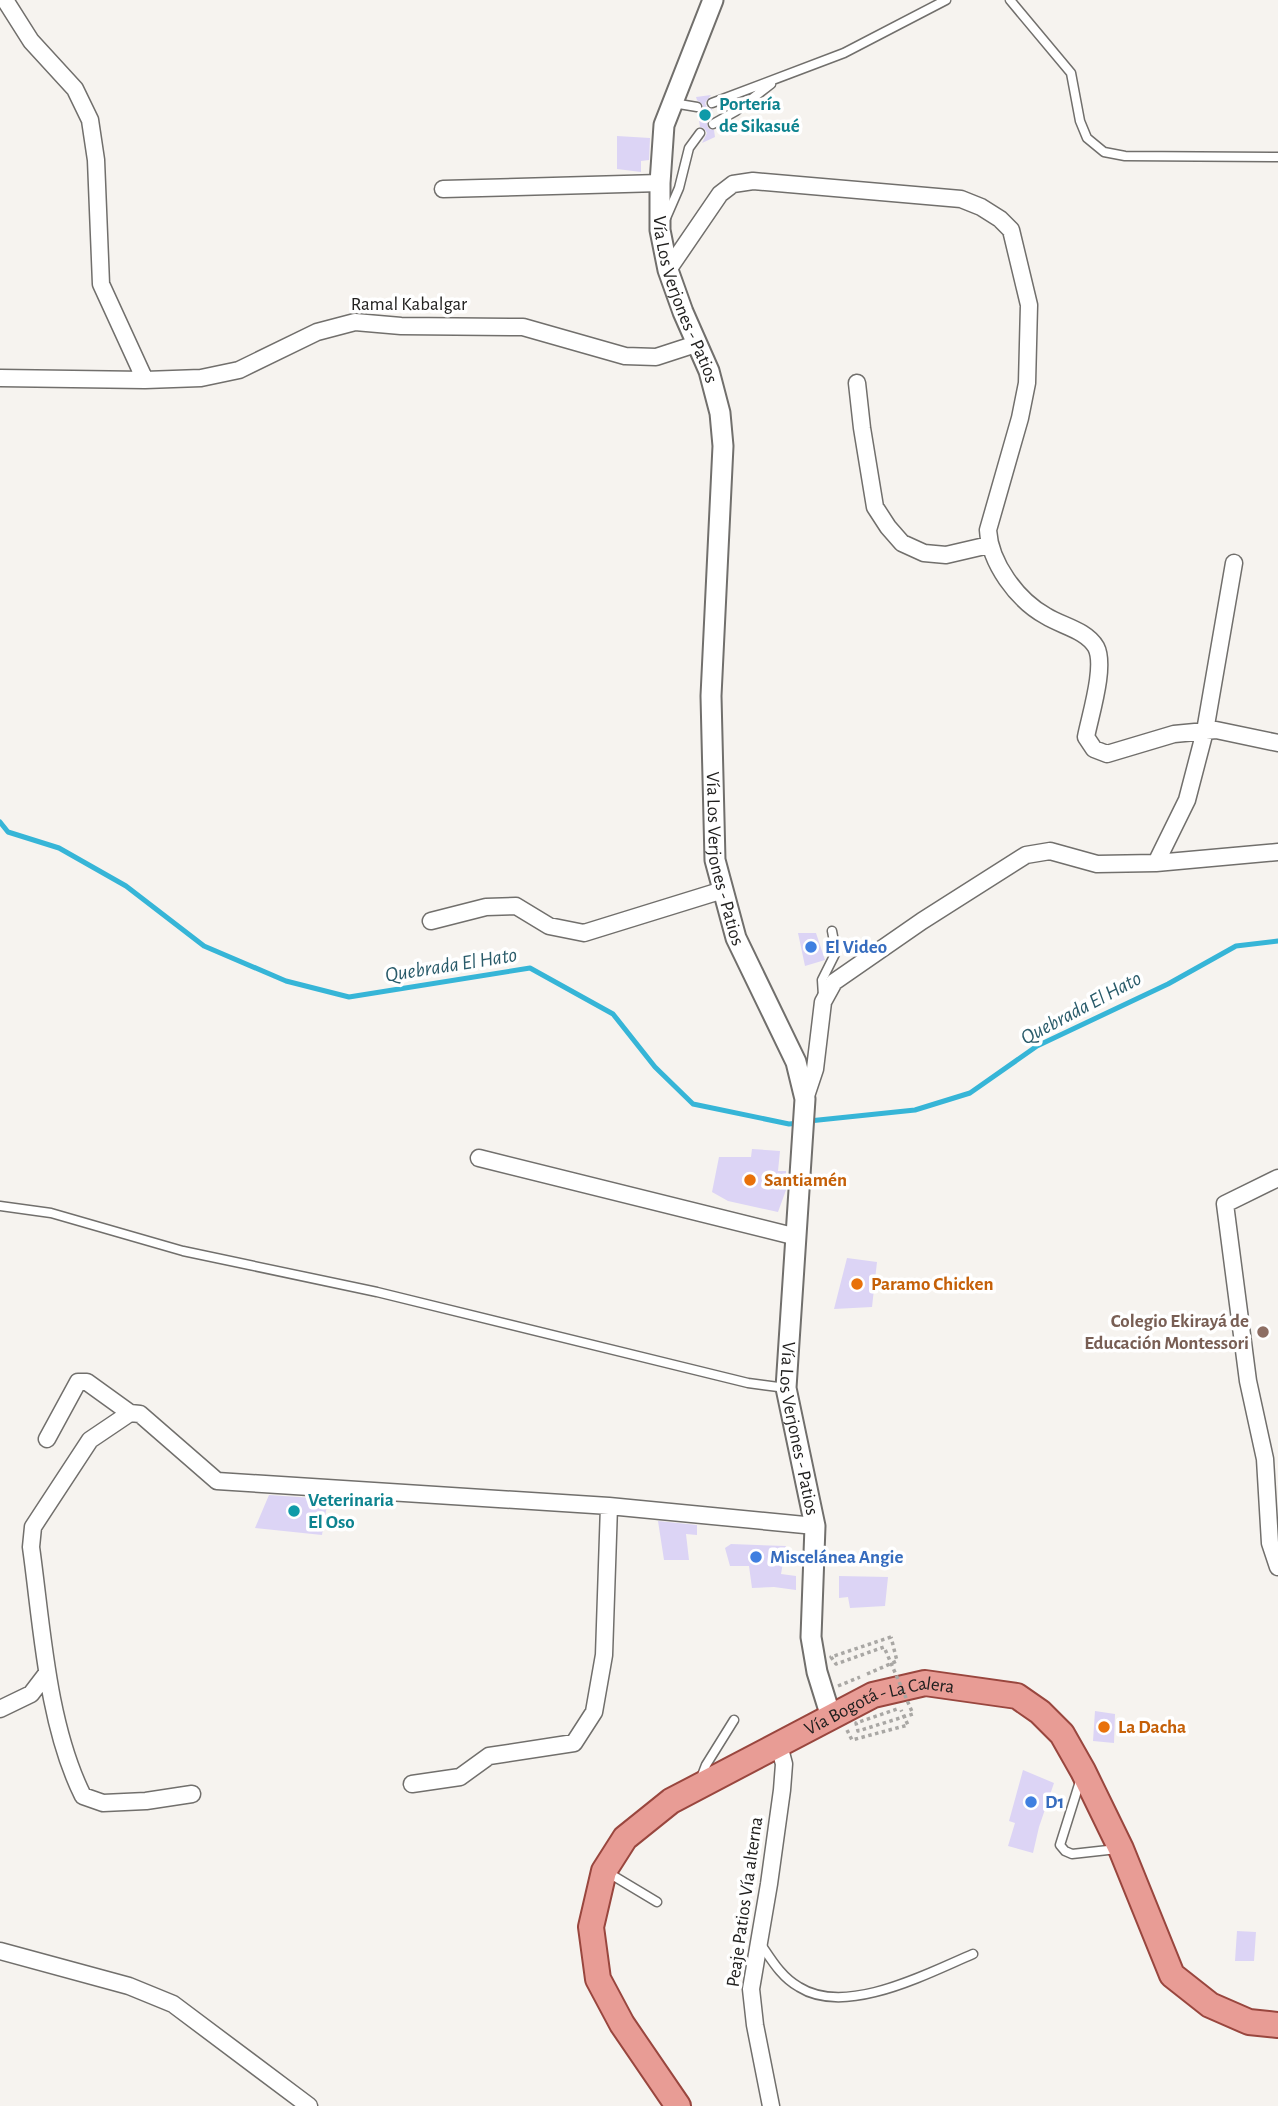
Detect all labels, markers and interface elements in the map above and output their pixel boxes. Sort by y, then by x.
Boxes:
place label: Portería de Sikasué [719,95,800,136]
marker: Portería de Sikasué [697,107,713,123]
street label: Vía Los Verjones - Patios [651,215,721,385]
street label: Ramal Kabalgar [351,295,467,314]
street label: Vía Los Verjones - Patios [703,771,748,949]
place label: El Video [825,938,887,957]
marker: El Video [803,939,819,955]
water label: Quebrada El Hato [384,944,518,986]
water label: Quebrada El Hato [1017,967,1145,1049]
place label: Santiamén [764,1171,847,1190]
marker: Santiamén [742,1172,758,1188]
place label: Paramo Chicken [871,1275,993,1294]
marker: Paramo Chicken [849,1276,865,1292]
place label: Colegio Ekirayá de Educación Montessori [1084,1312,1249,1353]
marker: Colegio Ekirayá de Educación Montessori [1255,1324,1271,1340]
street label: Vía Los Verjones - Patios [776,1341,822,1517]
place label: Veterinaria El Oso [308,1491,394,1532]
marker: Veterinaria El Oso [286,1503,302,1519]
place label: Miscelánea Angie [770,1548,903,1567]
marker: Miscelánea Angie [748,1549,764,1565]
street label: Vía Bogotá - La Calera [801,1673,956,1739]
place label: La Dacha [1118,1718,1186,1737]
marker: La Dacha [1096,1719,1112,1735]
place label: D1 [1045,1793,1064,1812]
marker: D1 [1023,1794,1039,1810]
street label: Peaje Patios Vía alterna [724,1815,766,1988]

